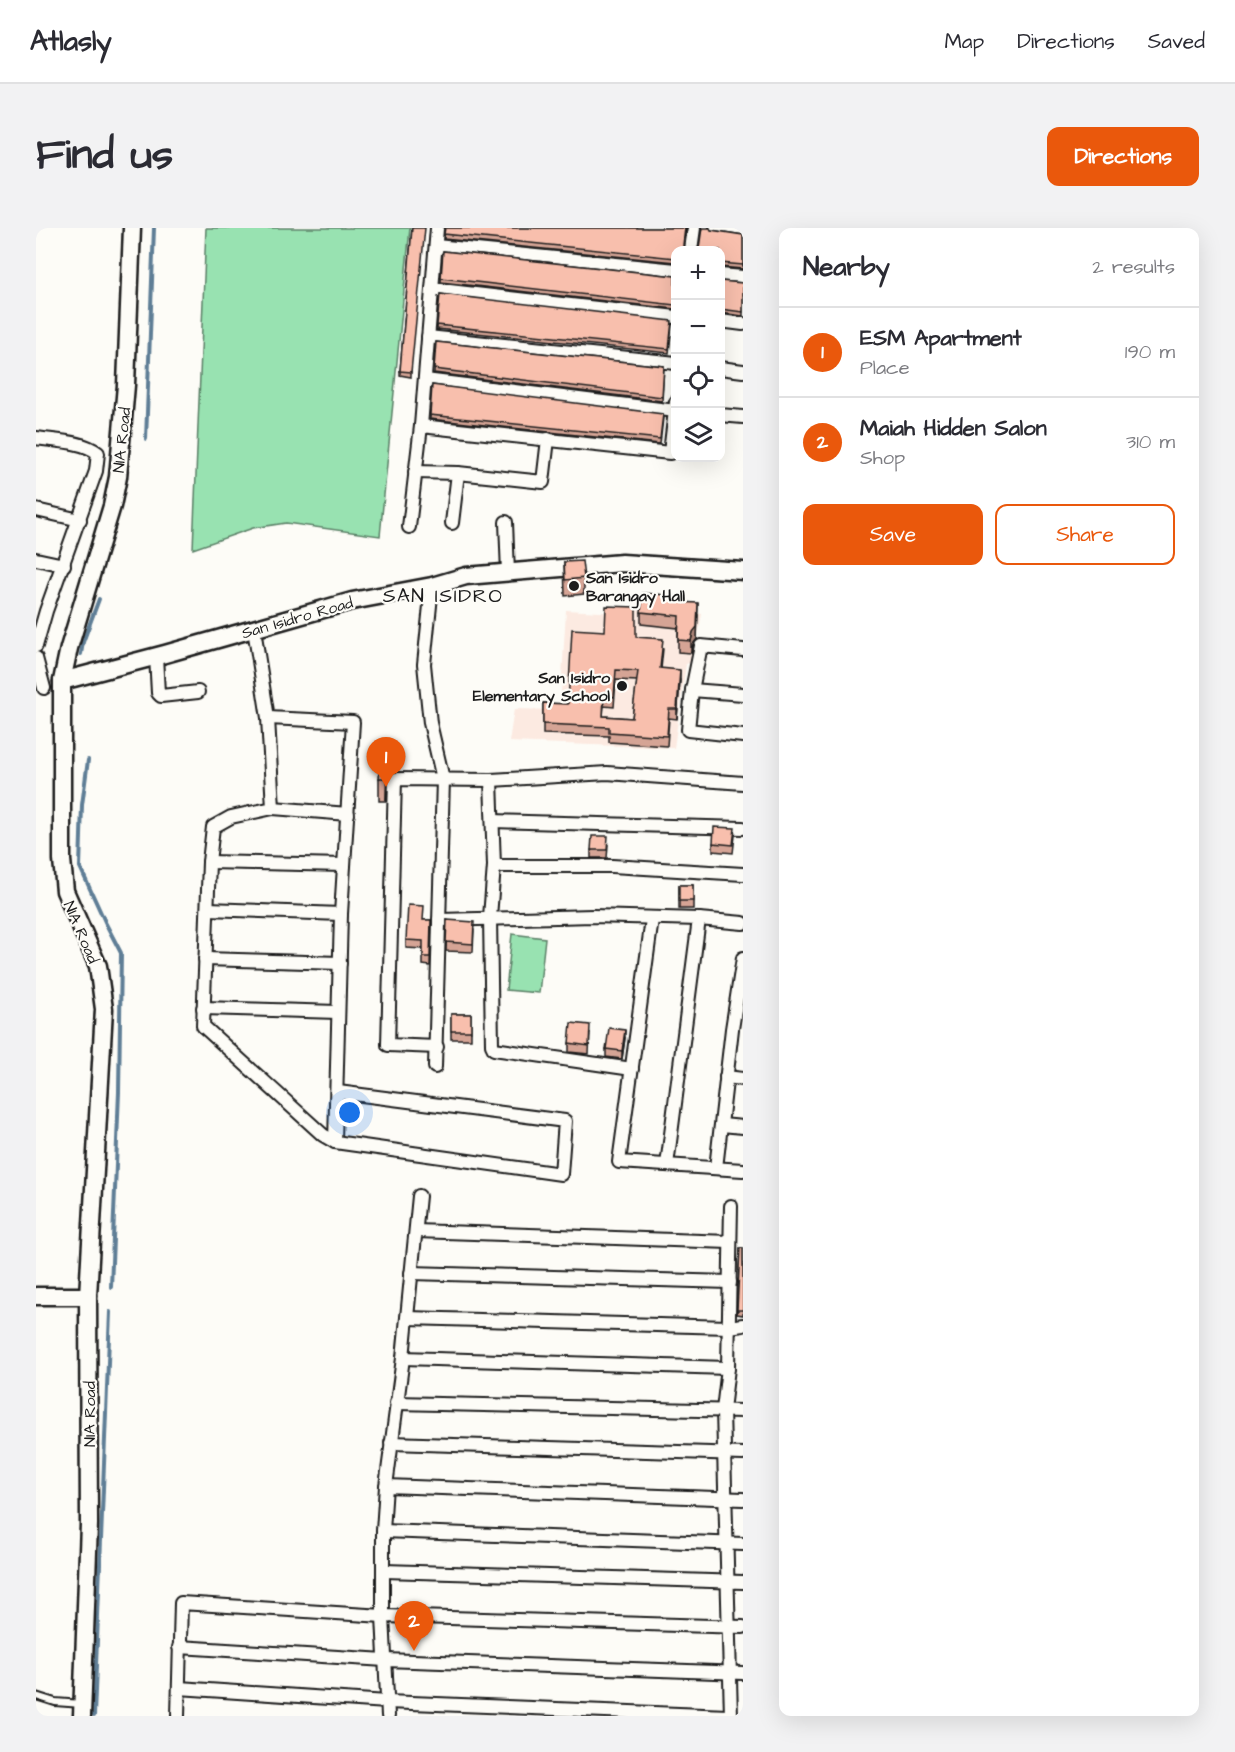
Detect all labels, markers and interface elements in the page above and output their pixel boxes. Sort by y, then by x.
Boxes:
text: Atlasly [30,22,112,61]
text: Map [944,27,984,56]
text: Directions [1017,27,1115,56]
text: Saved [1148,27,1205,56]
text: Find us [36,127,173,185]
button: Directions [1047,127,1199,186]
map controls [671,246,725,462]
button: + [671,246,725,300]
text: Nearby [803,249,890,285]
text: 2 results [1092,253,1175,281]
button: − [671,300,725,354]
text: ESM Apartment [860,323,1022,354]
text: 1 [821,338,824,366]
text: 190 m [1125,338,1175,366]
button: locate [671,354,725,408]
text: Place [860,354,910,382]
street label: NIA Road [108,406,136,474]
button: layers [671,408,725,462]
text: Maiah Hidden Salon [860,413,1047,444]
text: 2 [817,428,828,456]
text: 310 m [1126,428,1175,456]
text: Shop [860,444,905,472]
button: Save [803,504,983,565]
button: Share [995,504,1175,565]
place label: San Isidro Barangay Hall [585,567,685,609]
marker: San Isidro Barangay Hall [567,579,581,593]
district label: SAN ISIDRO [383,582,503,610]
street label: San Isidro Road [239,592,356,644]
place label: San Isidro Elementary School [473,667,611,708]
marker: San Isidro Elementary School [615,679,629,693]
pin: 1 [366,738,406,787]
street label: NIA Road [58,898,104,967]
your location [335,1098,364,1127]
street label: NIA Road [79,1381,101,1447]
pin: 2 [394,1602,434,1651]

